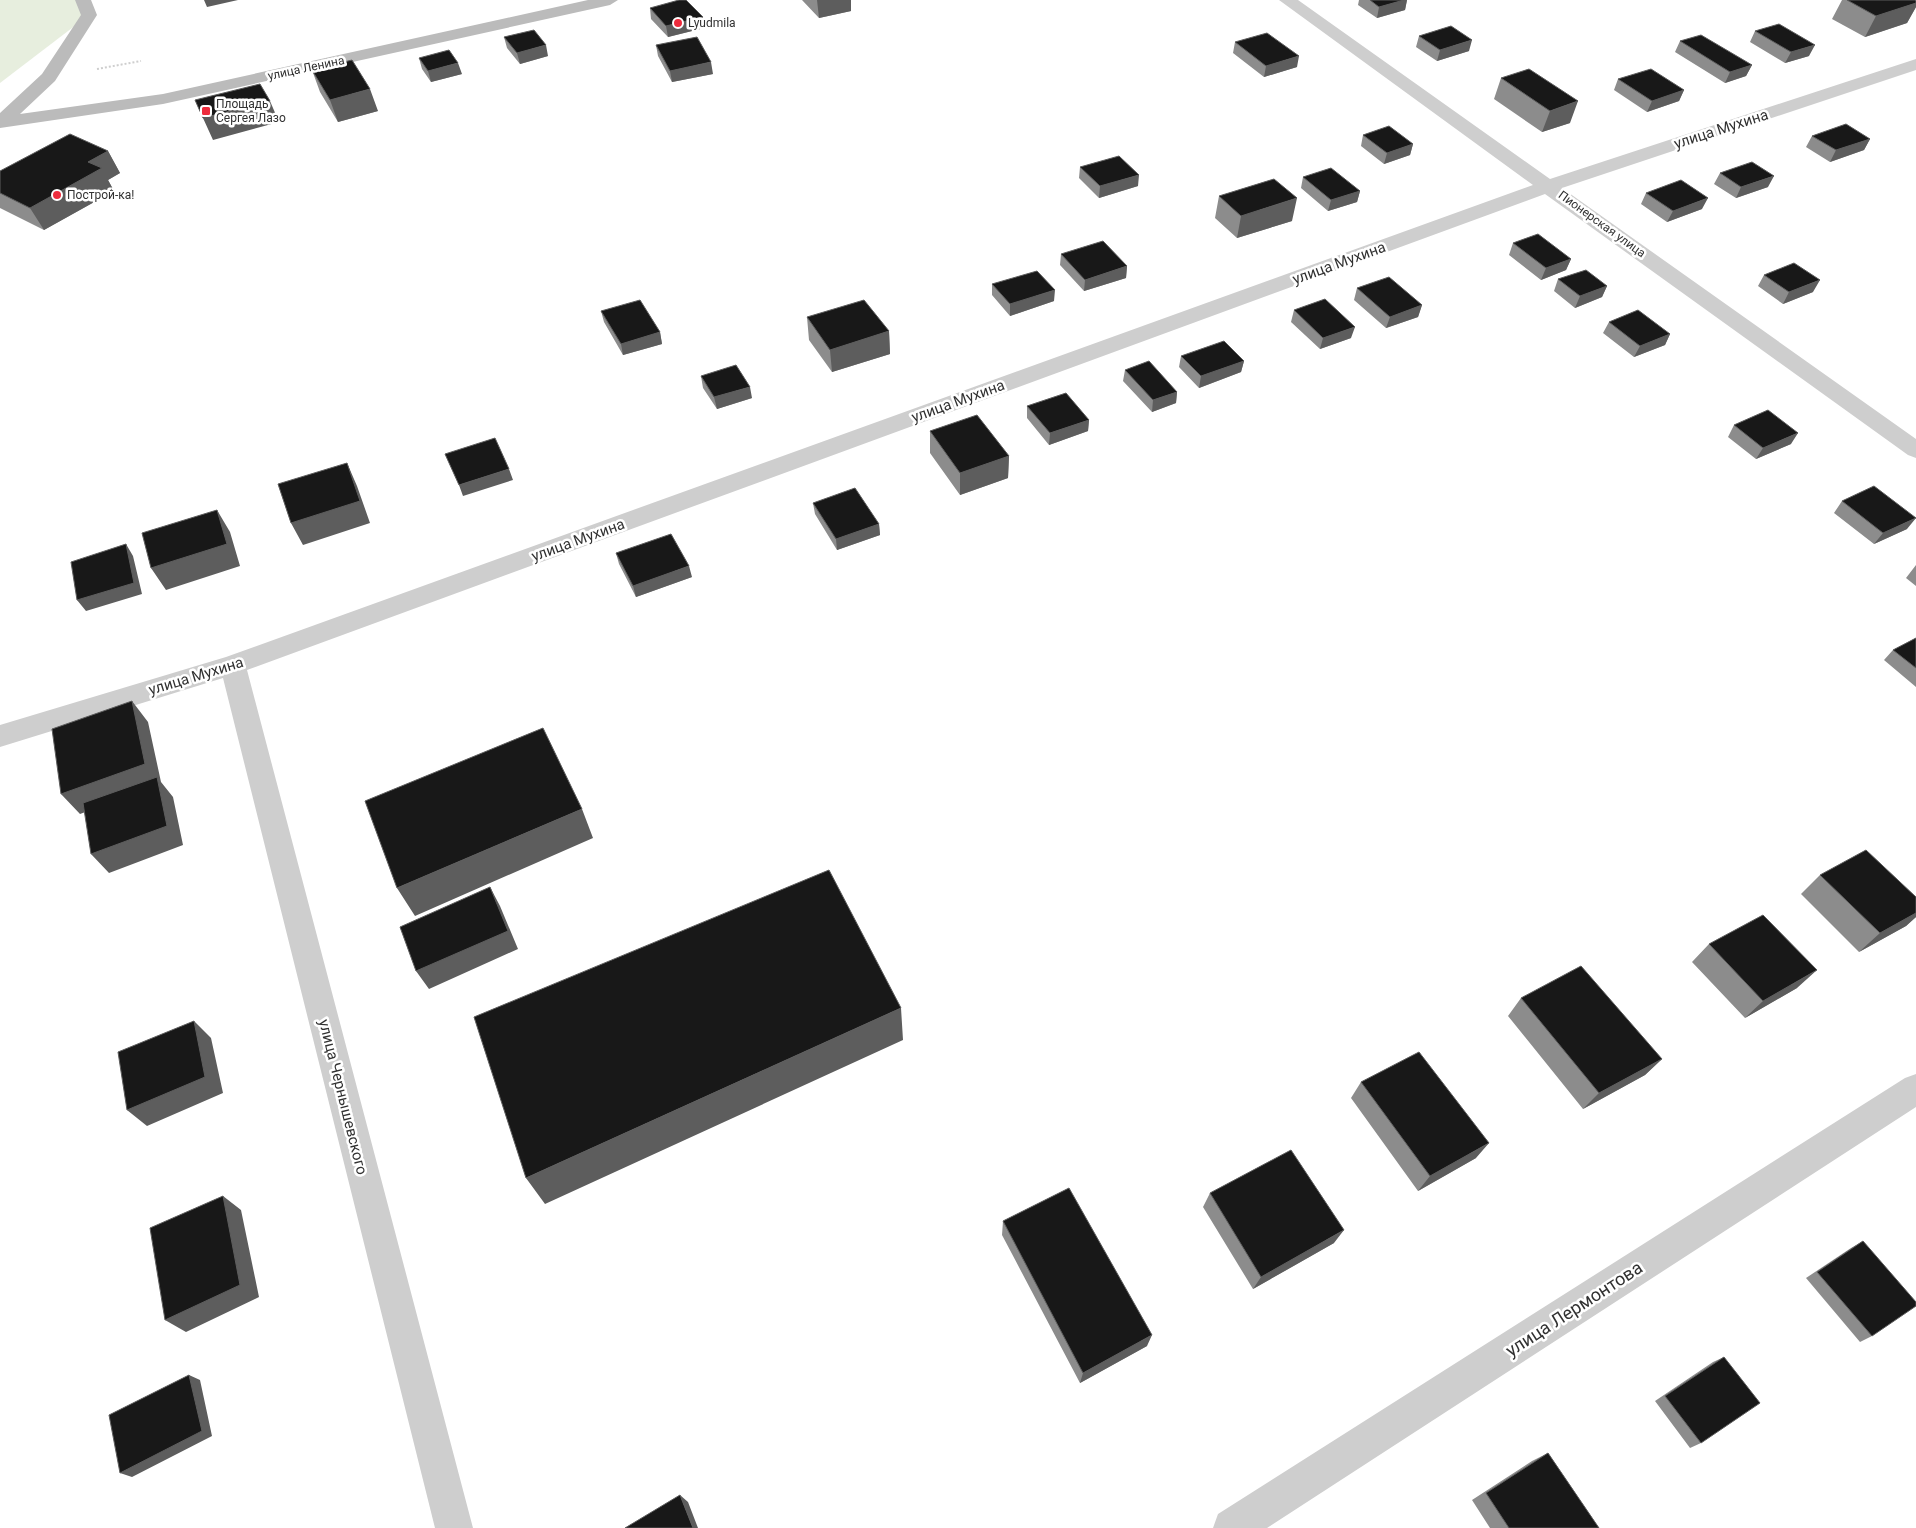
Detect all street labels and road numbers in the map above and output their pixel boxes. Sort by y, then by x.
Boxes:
street label: улица Ленина [266,53,346,83]
street label: улица Мухина [1672,105,1770,153]
street label: Пионерская улица [1556,188,1648,260]
street label: улица Мухина [1290,238,1388,288]
street label: улица Мухина [909,376,1007,426]
street label: улица Мухина [529,515,627,565]
street label: улица Мухина [147,653,245,699]
street label: улица Чернышевского [315,1017,371,1177]
street label: улица Лермонтова [1501,1257,1646,1361]

